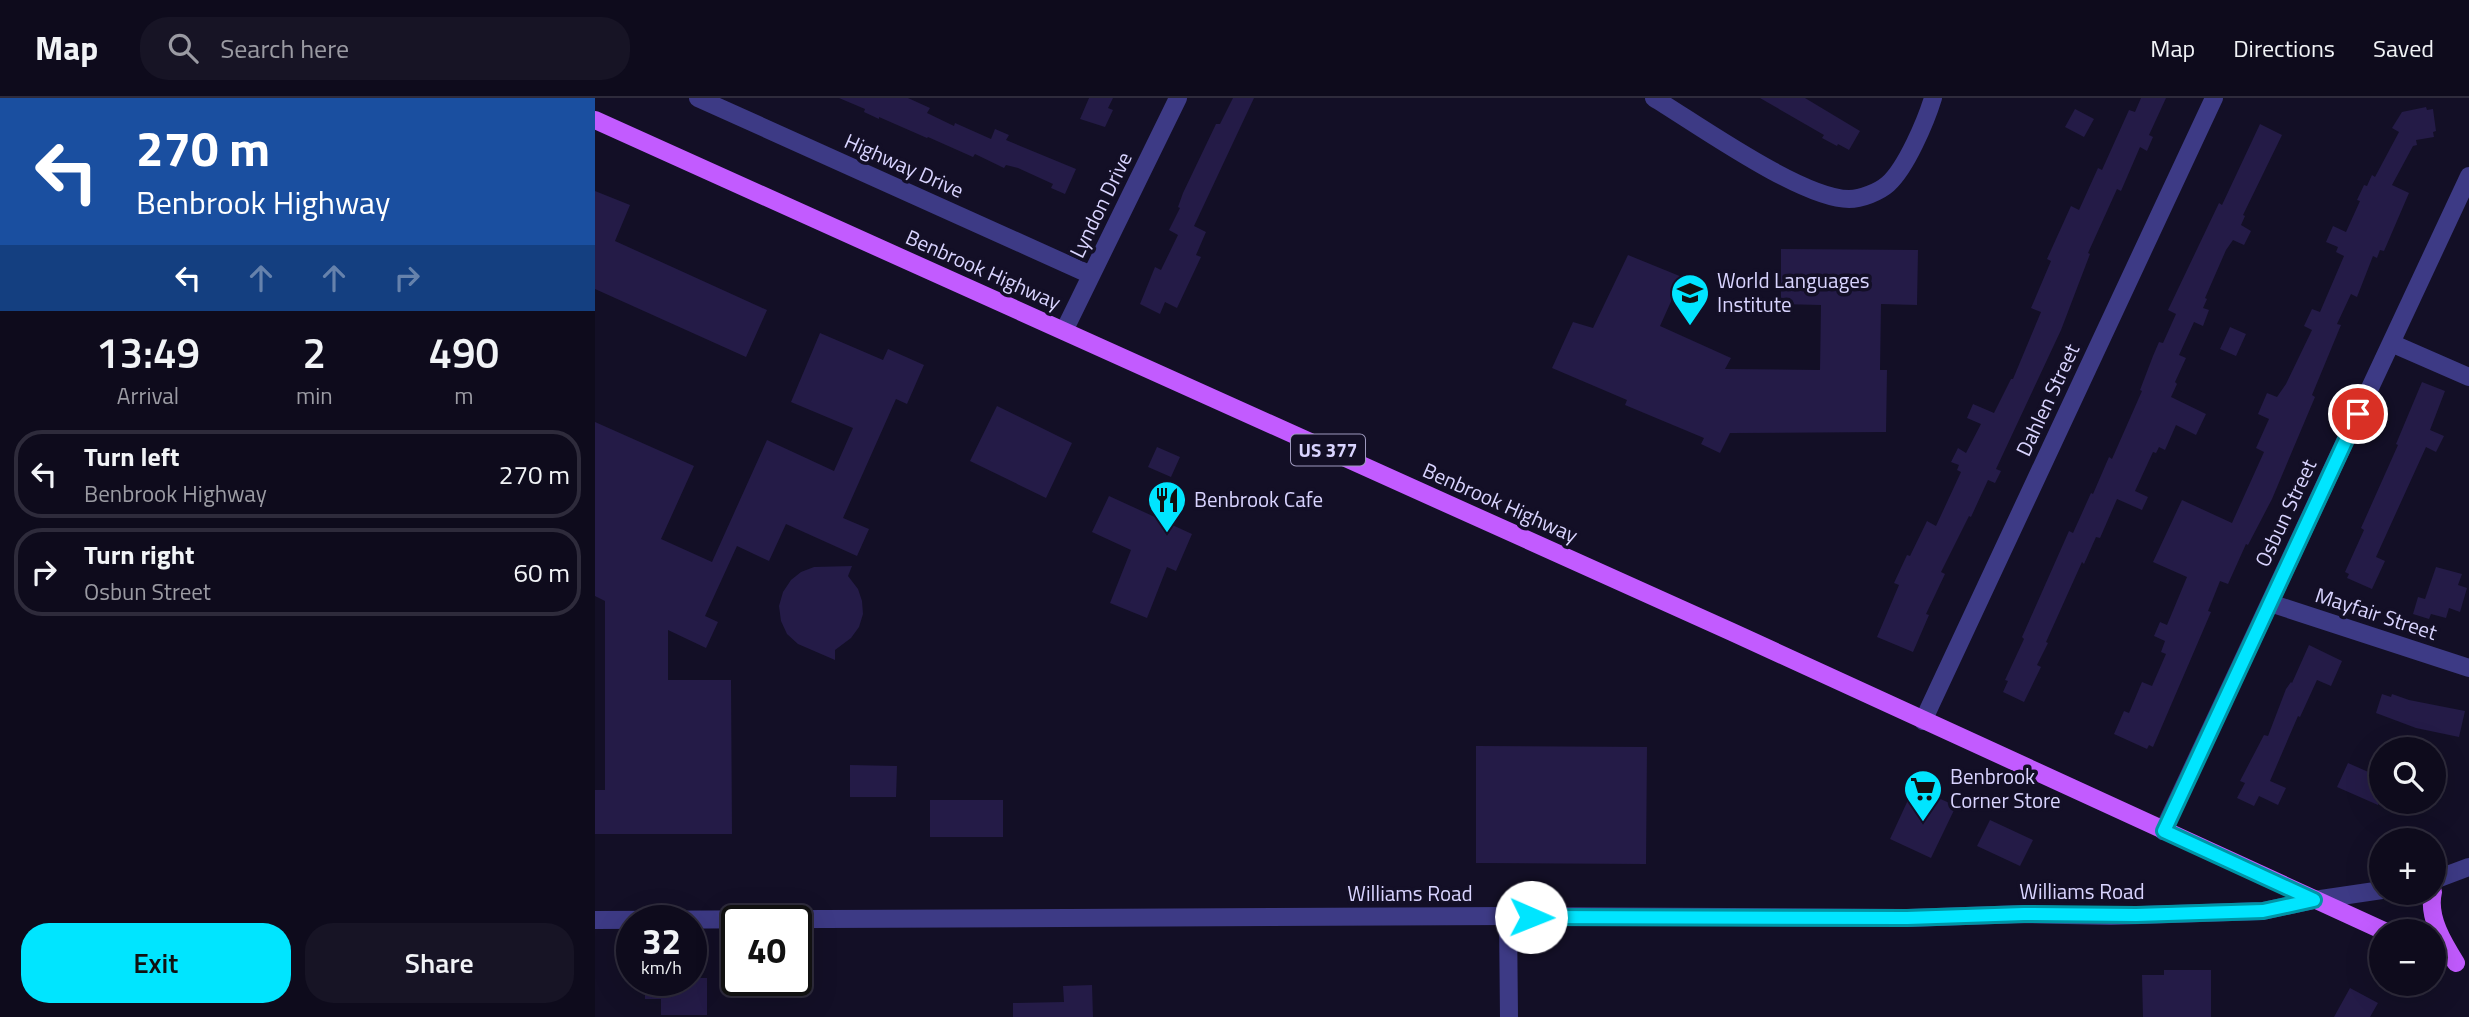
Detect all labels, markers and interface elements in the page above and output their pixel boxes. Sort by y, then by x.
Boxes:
search box [140,17,630,80]
text: Map [35,23,98,73]
icon: search [164,29,202,67]
text: Search here [220,29,349,68]
text: Map [2150,30,2195,66]
text: Directions [2233,30,2335,66]
text: Saved [2373,30,2434,66]
text: 270 m [136,110,270,185]
street label: Highway Drive [840,124,969,206]
icon: left [21,126,112,217]
street label: Lyndon Drive [1061,146,1140,263]
text: Benbrook Highway [136,178,390,226]
street label: Benbrook Highway [901,221,1066,318]
icon: left [169,259,207,297]
icon: ahead [242,259,280,297]
icon: ahead [315,259,353,297]
icon: right [388,259,426,297]
place label: World Languages Institute [1717,264,1870,320]
school or university icon: World Languages Institute [1669,272,1711,327]
text: 13:49 [96,320,200,384]
text: 2 [303,320,326,384]
text: 490 [429,320,499,384]
street label: Dahlen Street [2007,337,2087,461]
text: Arrival [117,378,179,413]
text: min [296,378,333,413]
text: m [454,378,473,413]
pin [2328,384,2388,444]
icon: arrive [2339,395,2377,433]
road number: US 377 [1291,434,1365,466]
text: Turn left [84,437,179,476]
street label: Osbun Street [2246,453,2324,572]
street label: Benbrook Highway [1418,454,1583,551]
icon: left [25,455,63,493]
text: 270 m [499,455,570,494]
text: Benbrook Highway [84,476,267,511]
restaurant icon: Benbrook Cafe [1146,479,1188,534]
place label: Benbrook Cafe [1194,483,1323,515]
text: Turn right [84,535,195,574]
icon: right [25,553,63,591]
text: 60 m [513,553,570,592]
text: Osbun Street [84,574,211,609]
street label: Mayfair Street [2311,578,2442,648]
map controls [2369,737,2446,996]
button: search [2369,737,2446,814]
place label: Benbrook Corner Store [1950,760,2061,816]
supermarket icon: Benbrook Corner Store [1902,768,1944,823]
button: + [2369,828,2446,905]
street label: Williams Road [2019,875,2145,907]
street label: Williams Road [1347,877,1473,909]
position arrow [1494,880,1568,954]
speed limit sign: 40 [721,905,812,996]
text: 32 [642,914,681,968]
button: − [2369,919,2446,996]
button: Exit [21,923,291,1003]
button: Share [305,923,574,1003]
text: km/h [641,954,682,981]

